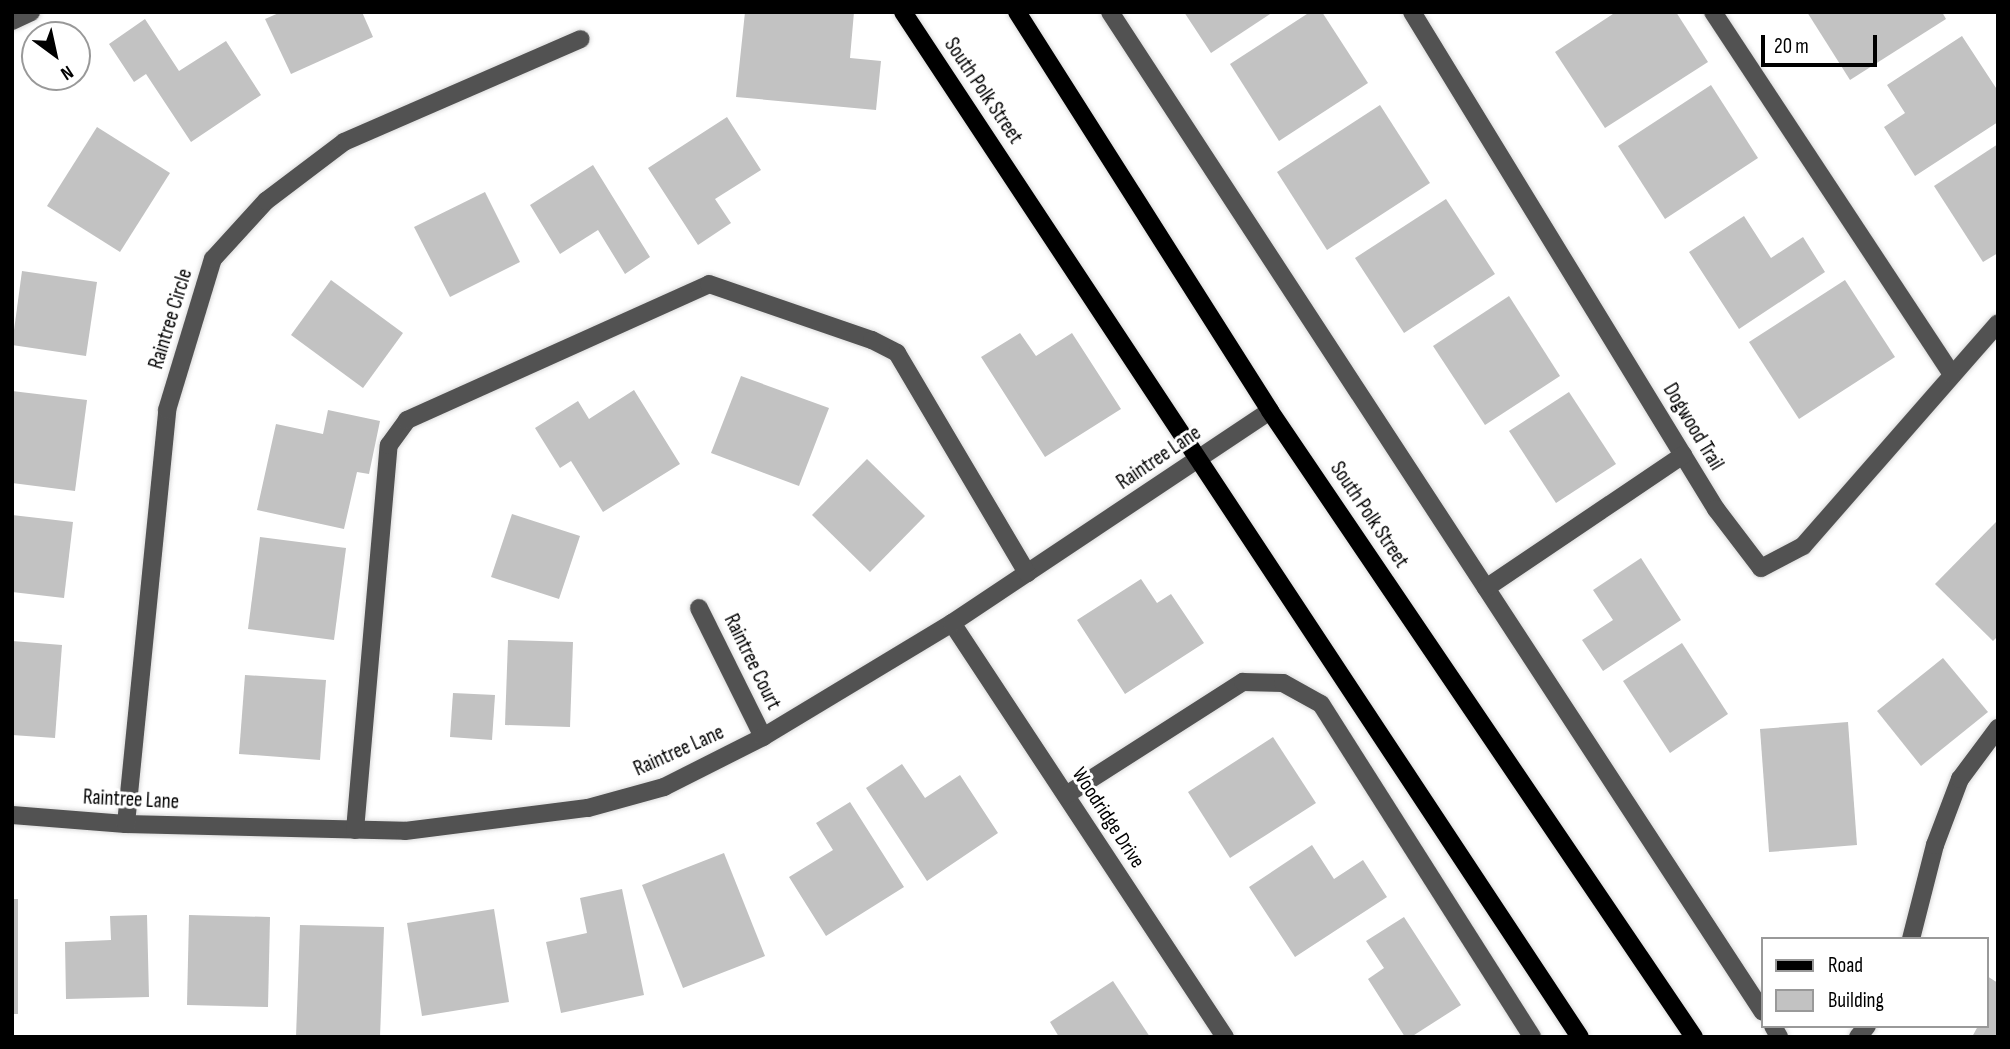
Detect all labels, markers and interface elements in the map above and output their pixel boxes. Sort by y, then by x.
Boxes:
north arrow [21,21,91,91]
scale bar [1765,21,1881,65]
street label: South Polk Street [938,33,1028,149]
text: 20 m [1774,34,1809,59]
text: N [56,60,77,85]
street label: Raintree Circle [144,266,198,372]
street label: Dogwood Trail [1657,379,1729,475]
street label: Raintree Lane [1112,421,1206,495]
street label: South Polk Street [1324,457,1414,573]
street label: Raintree Court [718,610,786,714]
street label: Raintree Lane [630,720,728,782]
street label: Woodridge Drive [1066,763,1150,873]
street label: Raintree Lane [82,785,180,815]
legend [1762,937,1989,1028]
text: Road [1828,953,1863,978]
text: Building [1828,988,1884,1013]

